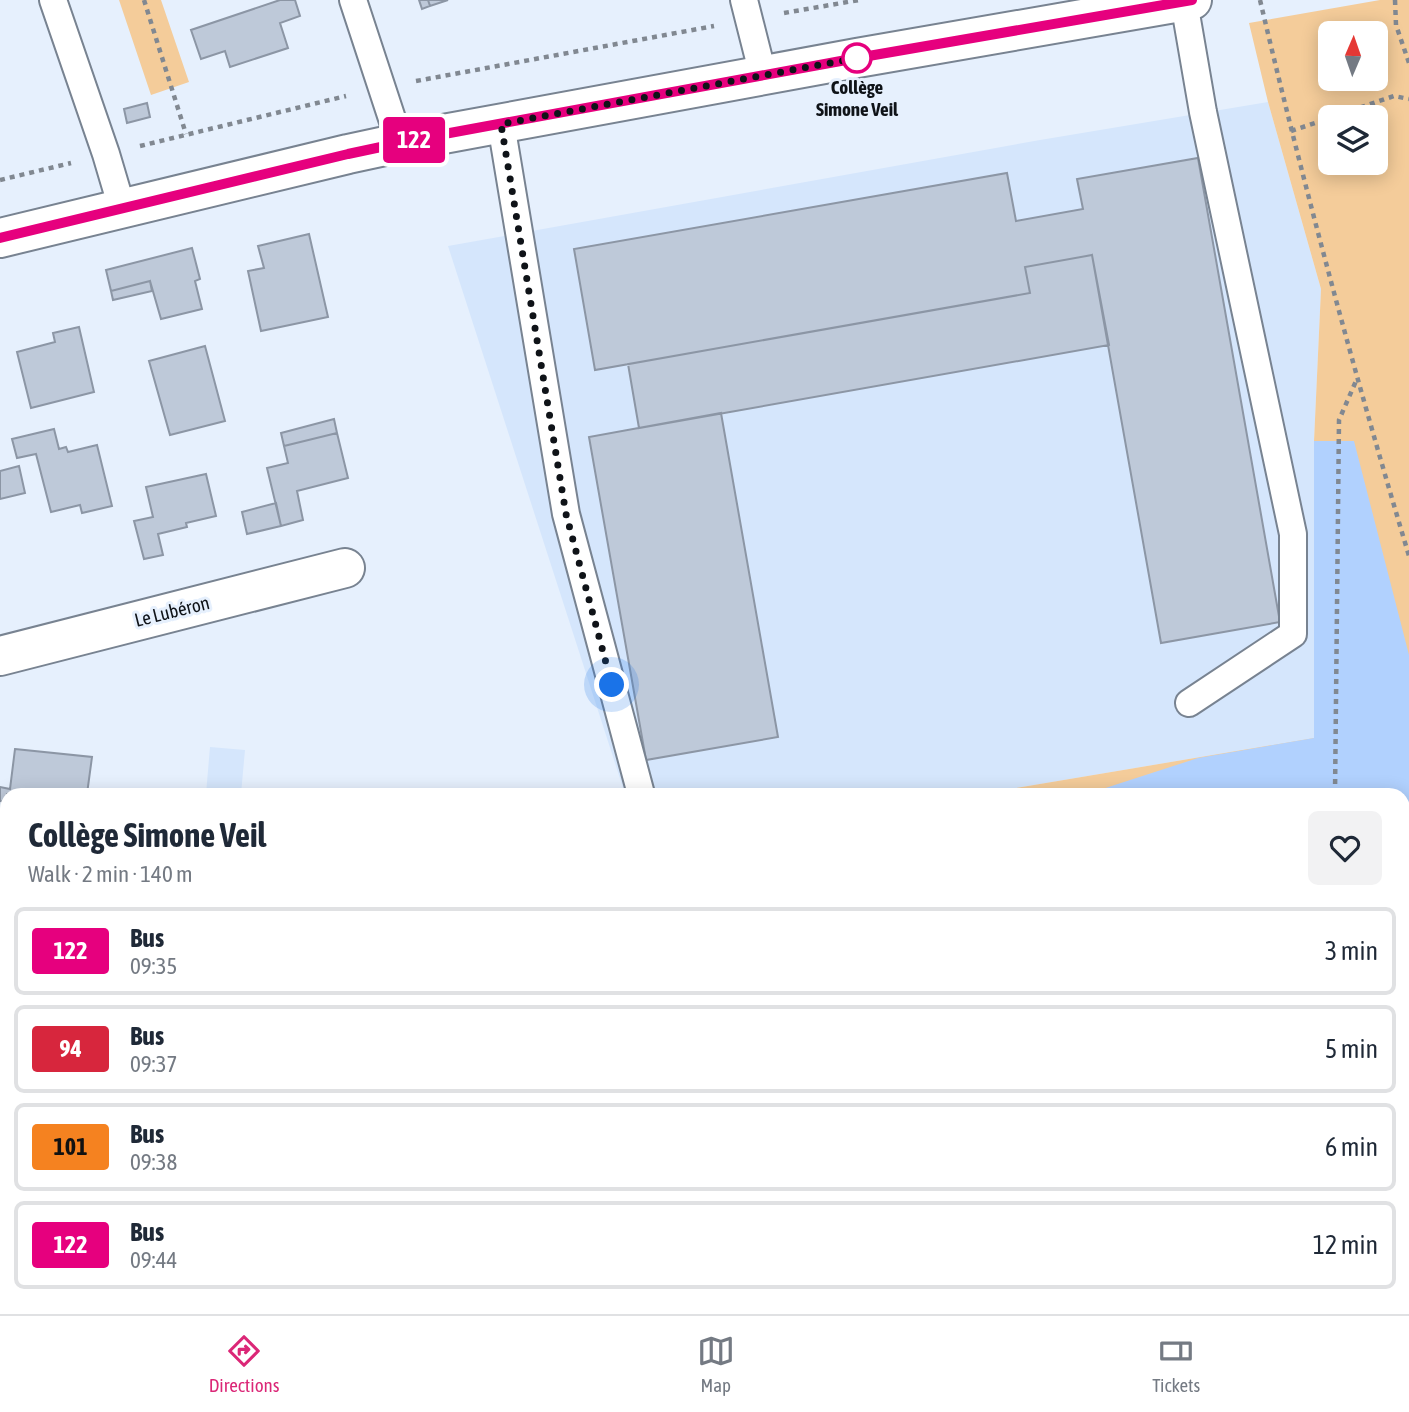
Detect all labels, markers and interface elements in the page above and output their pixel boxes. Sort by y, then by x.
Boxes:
north arrow [1318,21,1388,91]
map controls [1318,21,1388,175]
marker: Collège Simone Veil [842,43,872,73]
place label: Collège Simone Veil [816,76,899,120]
button: layers [1318,105,1388,175]
line badge: 122 [374,117,454,163]
text: 122 [397,126,431,153]
street label: Le Lubéron [132,591,212,631]
your location [594,667,629,702]
button: heart [1308,811,1382,885]
text: Collège Simone Veil [28,816,266,854]
text: Walk · 2 min · 140 m [28,861,192,887]
text: Bus [130,923,164,953]
text: 3 min [1325,936,1378,966]
text: 122 [54,937,87,964]
text: 09:35 [130,953,177,979]
text: Bus [130,1021,164,1051]
text: 5 min [1325,1034,1378,1064]
text: 94 [59,1035,82,1062]
text: 09:37 [130,1051,177,1077]
text: Bus [130,1119,164,1149]
text: 6 min [1325,1132,1378,1162]
text: 101 [54,1133,87,1160]
text: 09:38 [130,1149,177,1175]
text: Bus [130,1217,164,1247]
text: 12 min [1313,1230,1378,1260]
text: 122 [54,1231,87,1258]
text: 09:44 [130,1247,177,1273]
tab: Directions [209,1332,280,1396]
tab: Map [697,1332,735,1396]
tab: Tickets [1152,1332,1200,1396]

